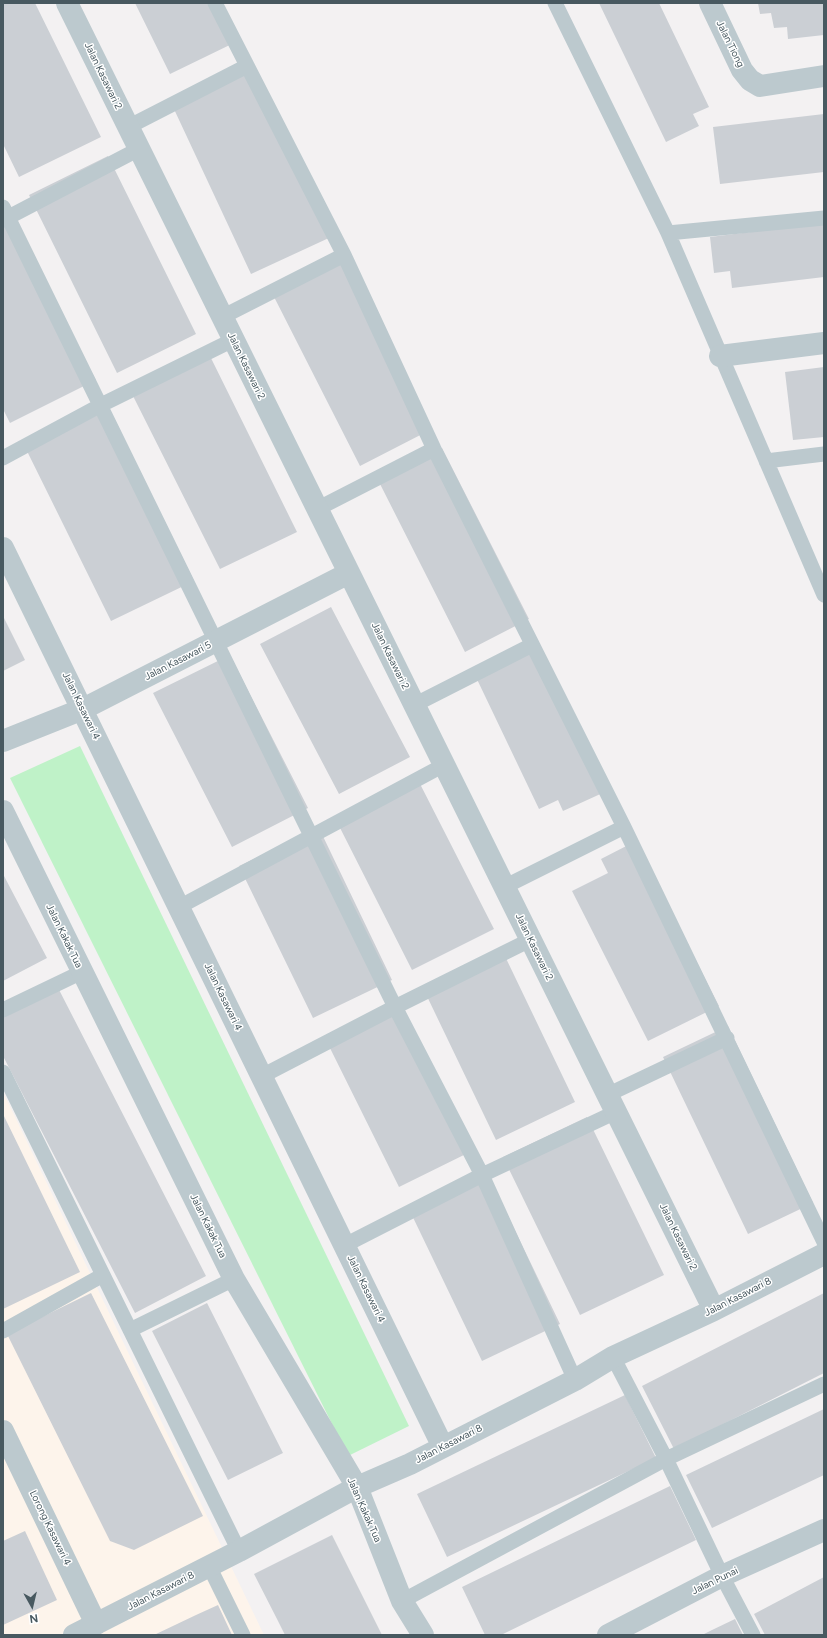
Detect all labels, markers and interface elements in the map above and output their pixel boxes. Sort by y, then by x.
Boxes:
street label: Jalan Tiong [713,19,747,69]
street label: Jalan Kasawari 2 [82,41,124,111]
street label: Jalan Kasawari 2 [225,331,267,401]
street label: Jalan Kasawari 2 [369,621,411,691]
street label: Jalan Kasawari 5 [143,639,213,683]
street label: Jalan Kasawari 4 [59,670,103,742]
street label: Jalan Kakak Tua [43,902,85,970]
street label: Jalan Kasawari 2 [513,912,555,982]
street label: Jalan Kasawari 4 [201,961,245,1033]
street label: Jalan Kakak Tua [187,1192,229,1260]
street label: Jalan Kasawari 2 [657,1202,699,1272]
street label: Jalan Kasawari 4 [344,1253,388,1325]
street label: Jalan Kasawari 8 [703,1275,773,1319]
street label: Jalan Kasawari 8 [414,1422,484,1466]
street label: Jalan Kakak Tua [344,1476,384,1544]
street label: Lorong Kasawari 4 [27,1488,73,1568]
street label: Jalan Punai [690,1565,740,1597]
street label: Jalan Kasawari 8 [126,1569,196,1613]
north arrow [12,1586,52,1626]
text: N [29,1611,39,1625]

